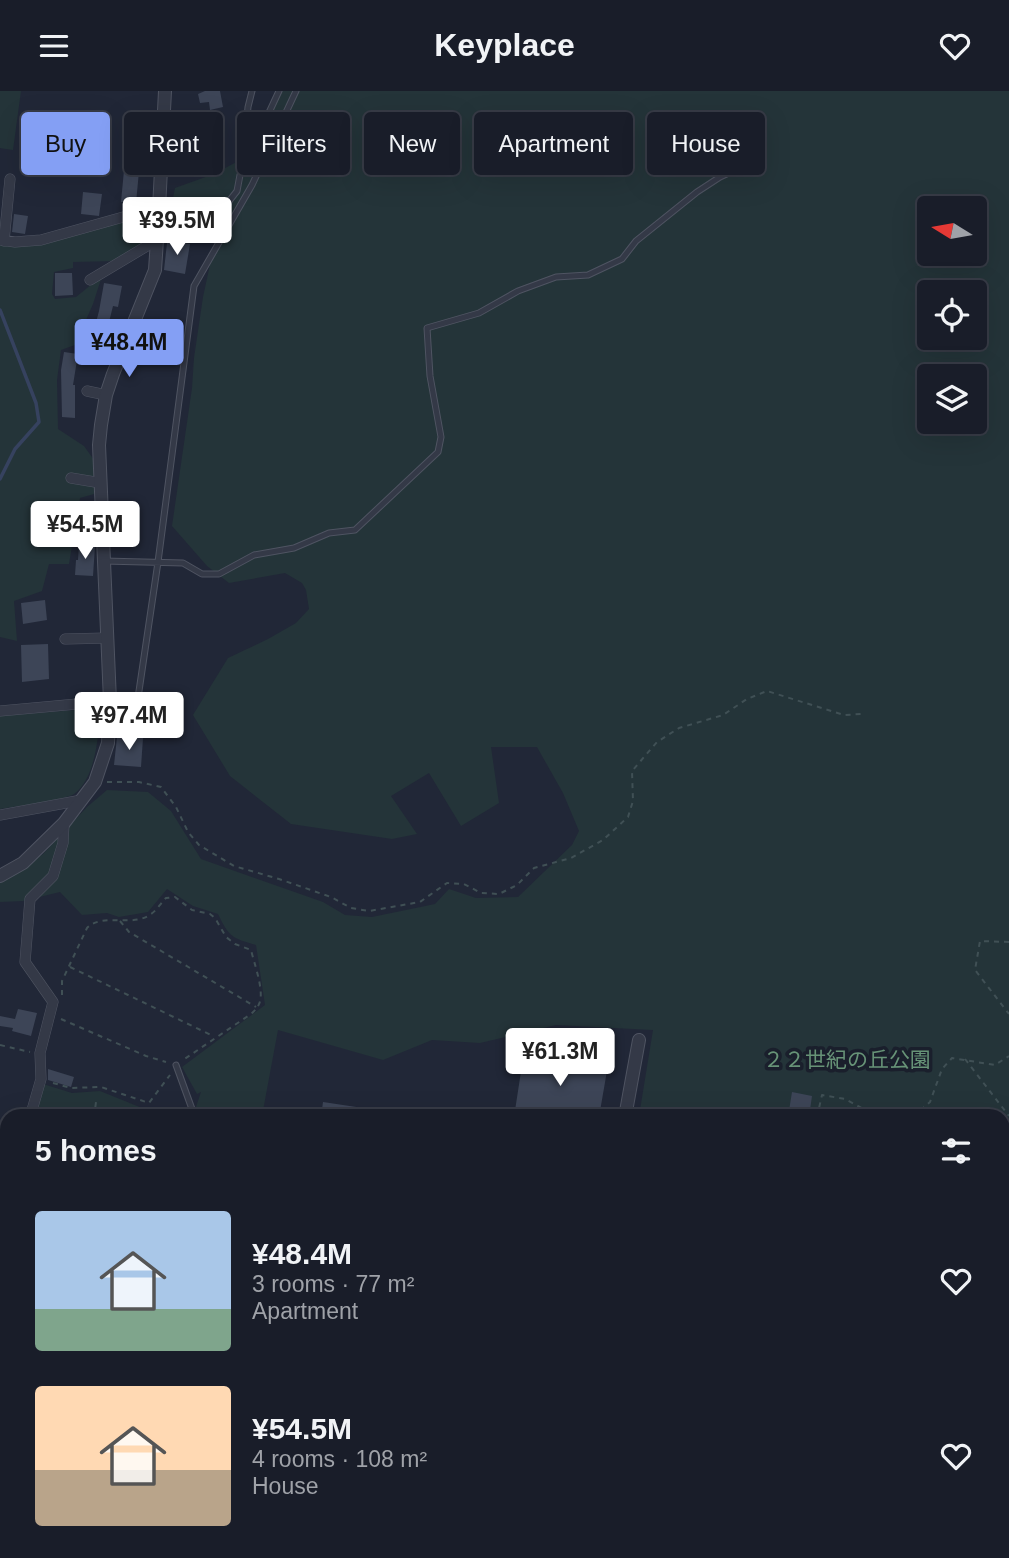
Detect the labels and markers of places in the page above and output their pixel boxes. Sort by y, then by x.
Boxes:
pin: ¥39.5M [120,197,234,257]
pin: ¥48.4M [72,320,186,379]
pin: ¥54.5M [28,501,142,561]
pin: ¥97.4M [72,693,186,752]
pin: ¥61.3M [503,1028,617,1088]

